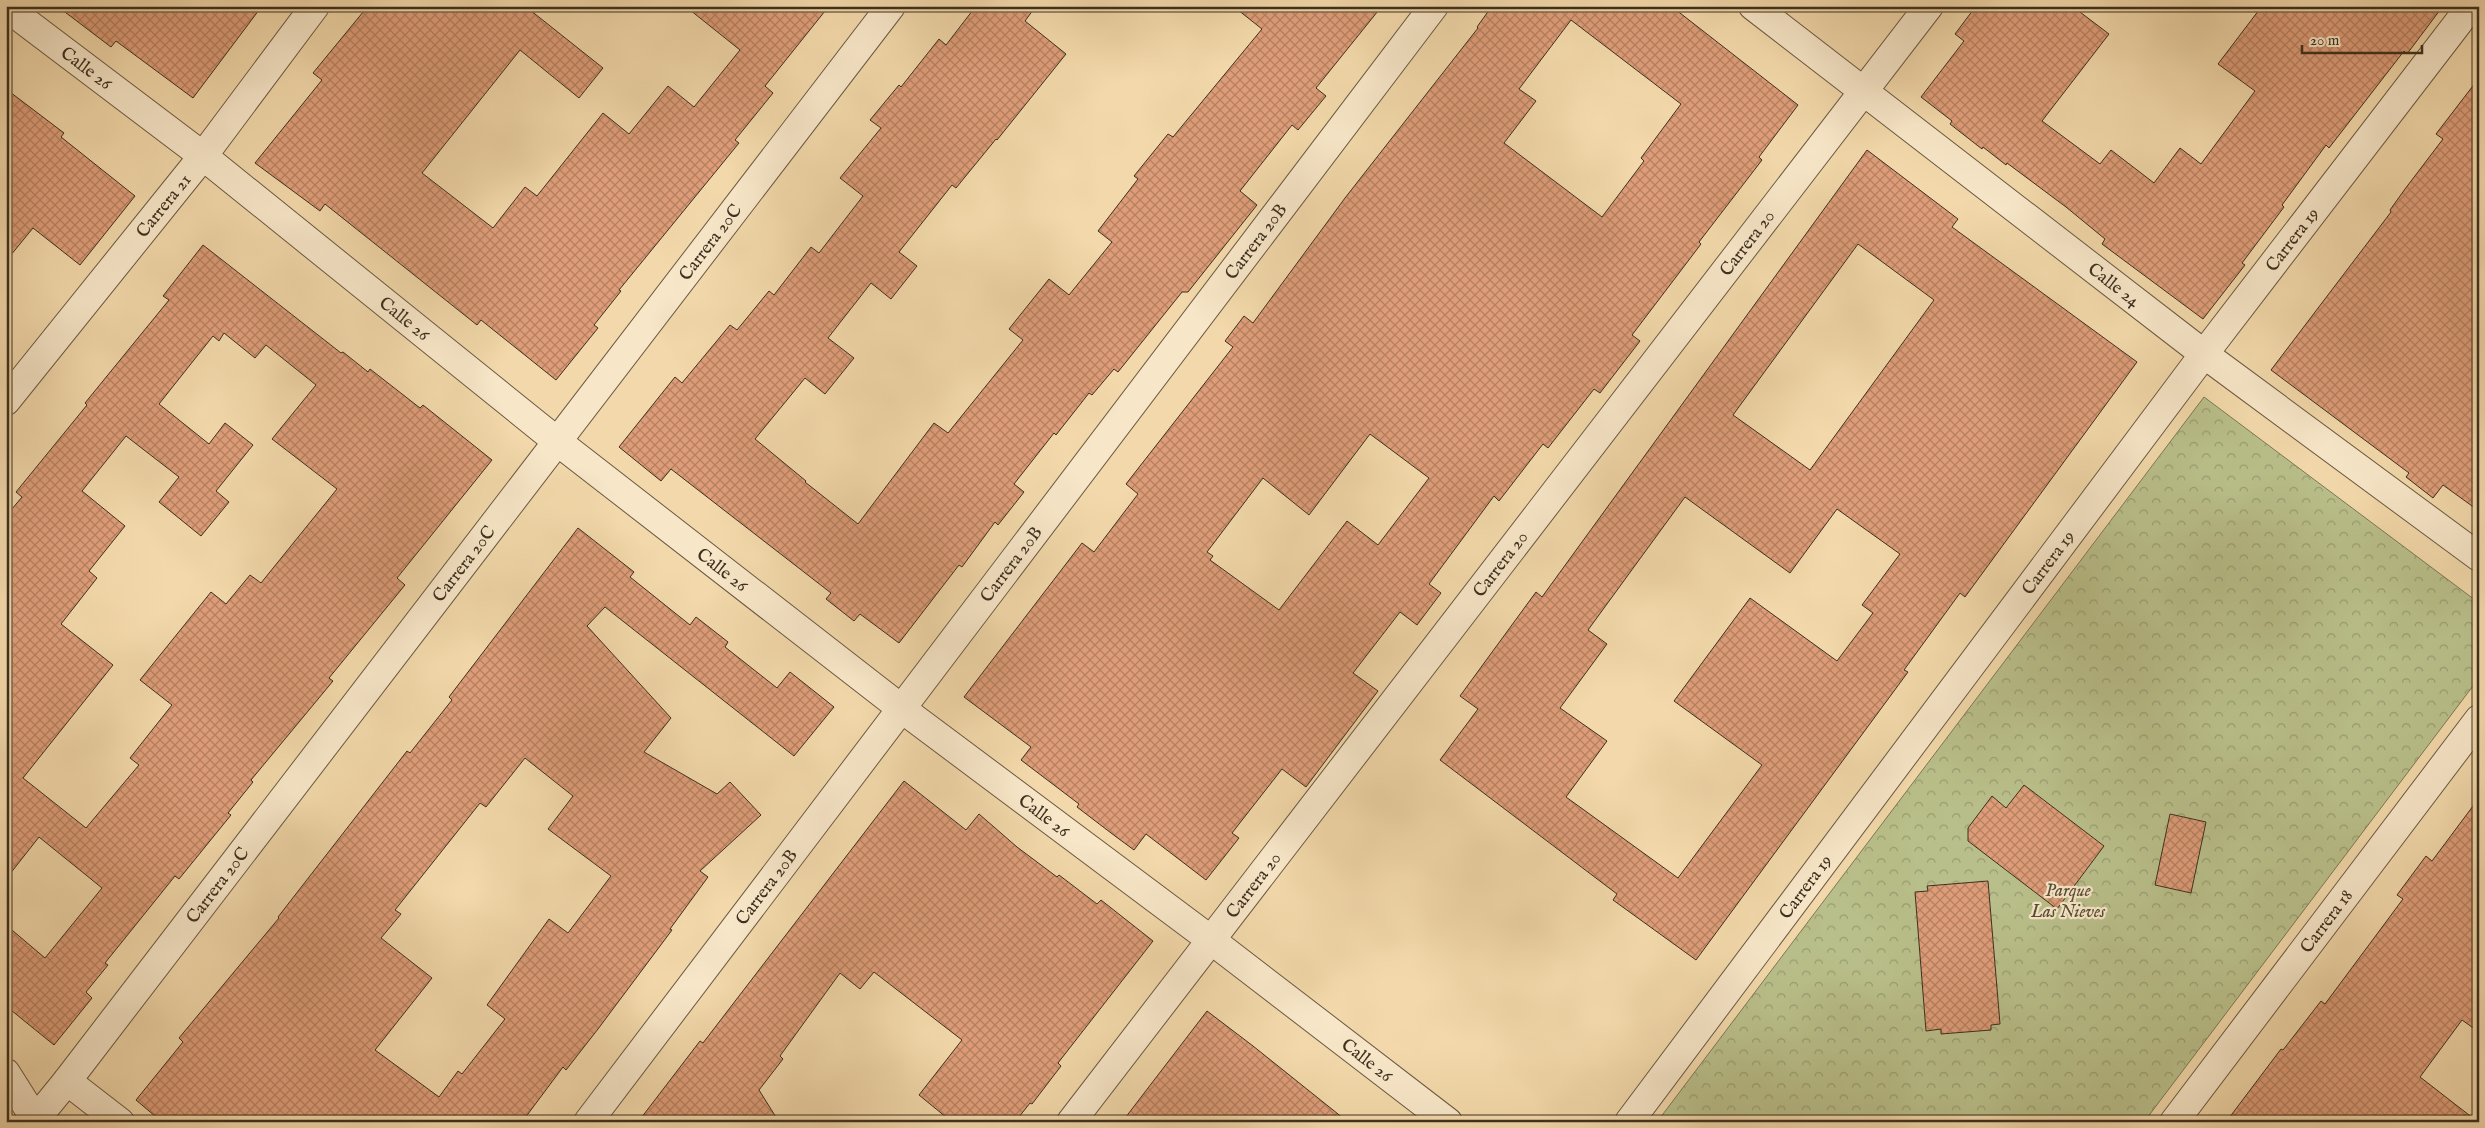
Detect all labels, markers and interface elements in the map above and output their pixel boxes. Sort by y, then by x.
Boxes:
scale bar [2302,22,2422,54]
text: 20 m [2310,31,2340,50]
street label: Calle 26 [55,42,116,96]
street label: Carrera 21 [132,170,197,243]
street label: Carrera 20C [674,200,748,286]
street label: Carrera 20B [1220,200,1293,285]
street label: Carrera 19 [2261,203,2325,277]
street label: Carrera 20 [1715,206,1781,282]
street label: Calle 24 [2082,258,2144,313]
street label: Calle 26 [374,292,434,347]
street label: Carrera 20C [428,521,502,607]
street label: Carrera 20B [976,522,1048,608]
street label: Carrera 19 [2017,526,2081,600]
street label: Carrera 20 [1468,527,1534,603]
street label: Calle 26 [691,544,752,598]
street label: Calle 26 [1013,790,1074,844]
street label: Carrera 20C [182,843,255,929]
street label: Carrera 20B [731,845,804,931]
street label: Carrera 20 [1222,848,1287,924]
street label: Carrera 19 [1775,851,1838,924]
park label: Parque Las Nieves [2030,880,2106,924]
street label: Carrera 18 [2296,885,2359,959]
street label: Calle 26 [1336,1034,1397,1088]

